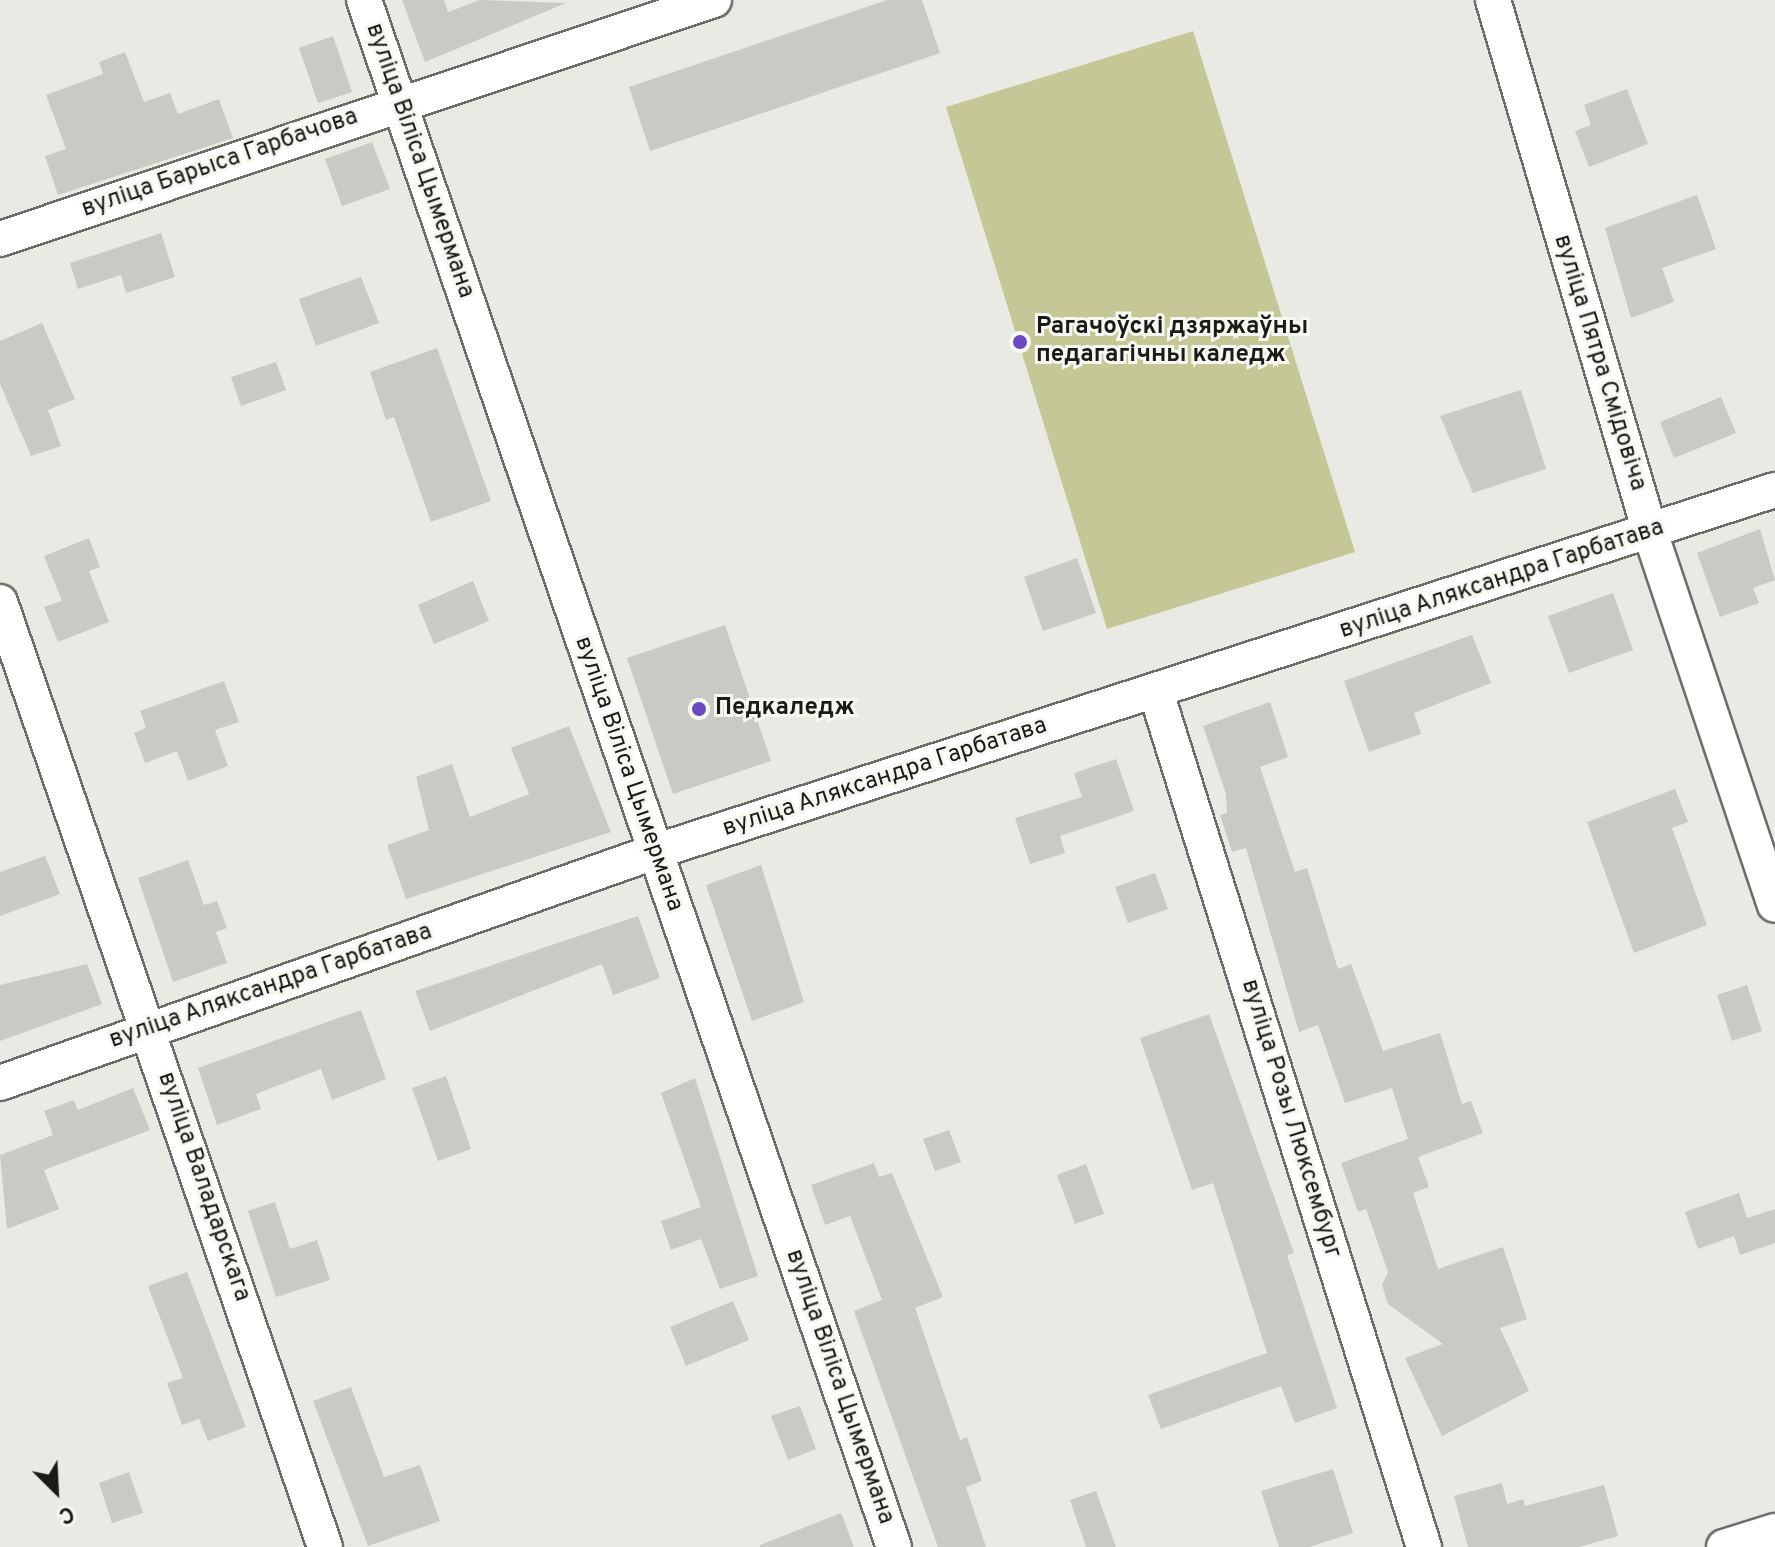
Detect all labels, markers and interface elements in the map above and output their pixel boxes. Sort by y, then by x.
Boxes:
street label: вуліца Віліса Цымермана [358,20,480,302]
street label: вуліца Барыса Гарбачова [78,103,362,225]
street label: вуліца Пятра Смідовіча [1546,232,1652,494]
place label: Рагачоўскі дзяржаўны педагагічны каледж [1036,314,1308,370]
marker: Рагачоўскі дзяржаўны педагагічны каледж [1011,333,1029,351]
street label: вуліца Аляксандра Гарбатава [1336,514,1668,646]
street label: вуліца Віліса Цымермана [567,633,689,915]
place label: Педкаледж [715,695,855,723]
marker: Педкаледж [690,700,708,718]
street label: вуліца Аляксандра Гарбатава [719,712,1051,844]
street label: вуліца Аляксандра Гарбатава [105,918,437,1056]
street label: вуліца Розы Люксембург [1234,976,1346,1262]
street label: вуліца Валадарскага [150,1069,256,1305]
street label: вуліца Віліса Цымермана [778,1246,900,1528]
north arrow [16,1451,96,1531]
text: С [54,1498,78,1529]

